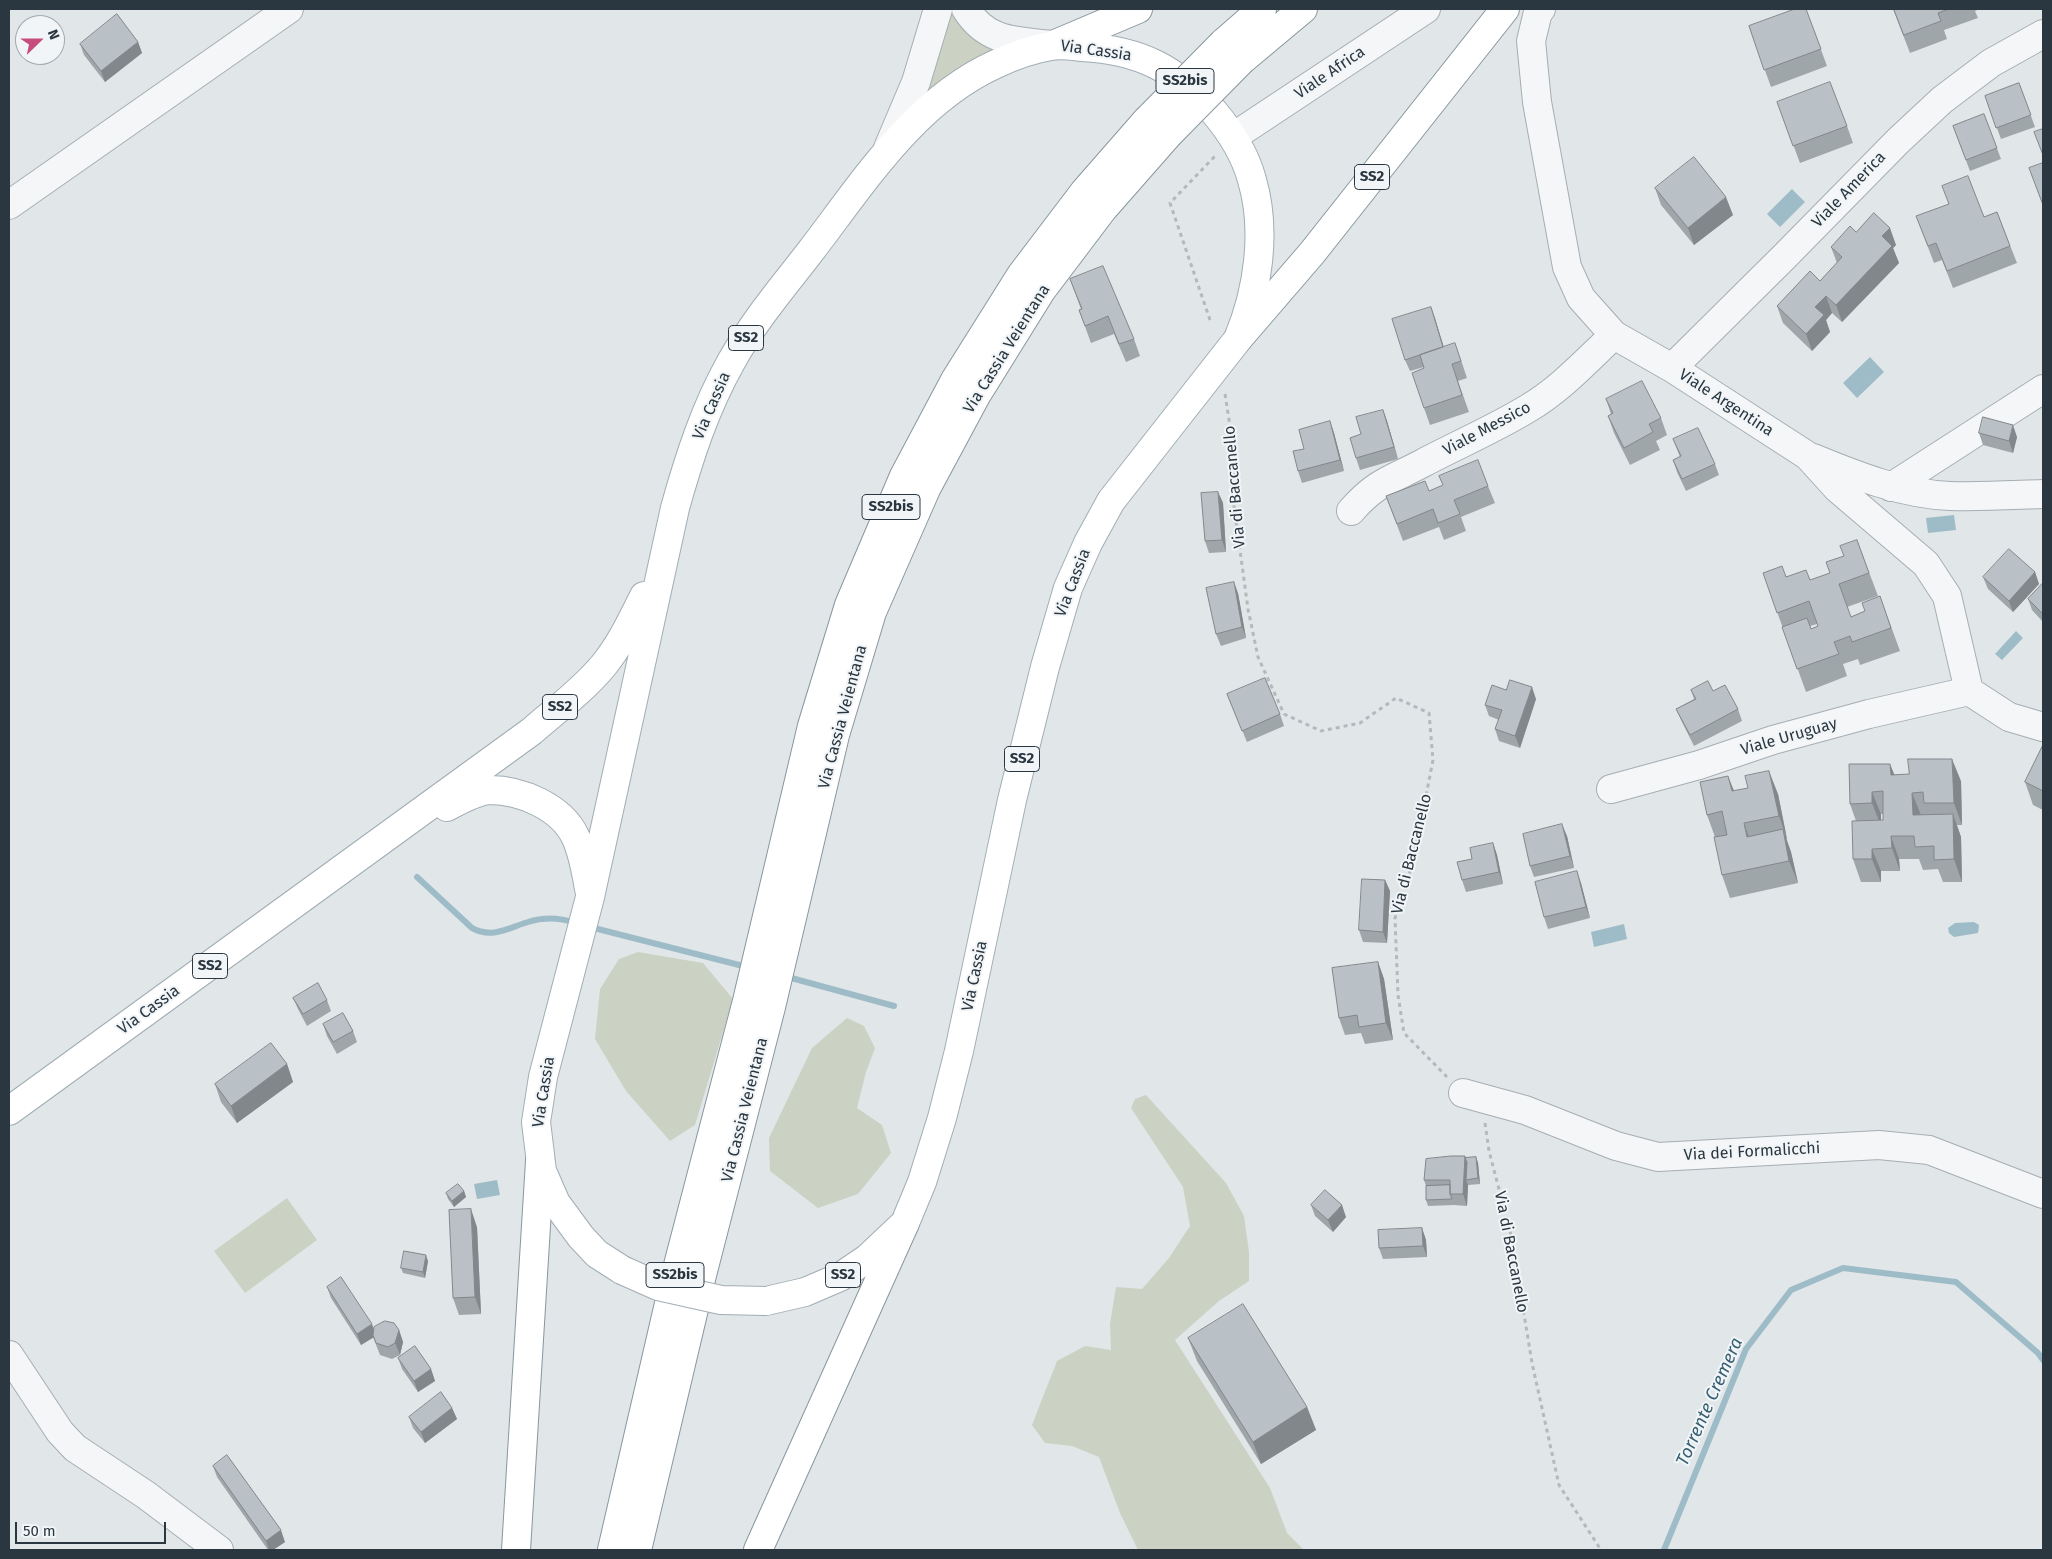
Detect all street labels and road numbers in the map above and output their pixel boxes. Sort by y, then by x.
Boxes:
street label: Via Cassia [1059,37,1133,65]
street label: Viale Africa [1291,42,1369,104]
road number: SS2bis [1156,68,1214,94]
street label: Viale America [1808,148,1890,232]
road number: SS2 [1354,164,1390,190]
street label: Via Cassia Veientana [960,281,1054,417]
road number: SS2 [728,326,764,350]
street label: Viale Argentina [1675,365,1777,441]
street label: Via Cassia [689,369,735,443]
street label: Viale Messico [1440,398,1534,460]
street label: Via di Baccanello [1220,425,1250,549]
road number: SS2bis [862,494,920,520]
street label: Via Cassia [1051,546,1095,620]
street label: Via Cassia Veientana [815,643,871,791]
road number: SS2 [542,694,578,720]
street label: Viale Uruguay [1739,714,1839,760]
road number: SS2 [1004,746,1040,772]
street label: Via di Baccanello [1388,792,1436,916]
street label: Via Cassia [958,939,992,1013]
road number: SS2 [192,954,228,978]
street label: Via Cassia [114,981,184,1039]
street label: Via Cassia Veientana [718,1036,772,1184]
street label: Via Cassia [529,1055,559,1129]
street label: Via dei Formalicchi [1683,1139,1821,1165]
street label: Via di Baccanello [1490,1190,1532,1314]
road number: SS2bis [646,1262,704,1288]
road number: SS2 [826,1262,860,1288]

